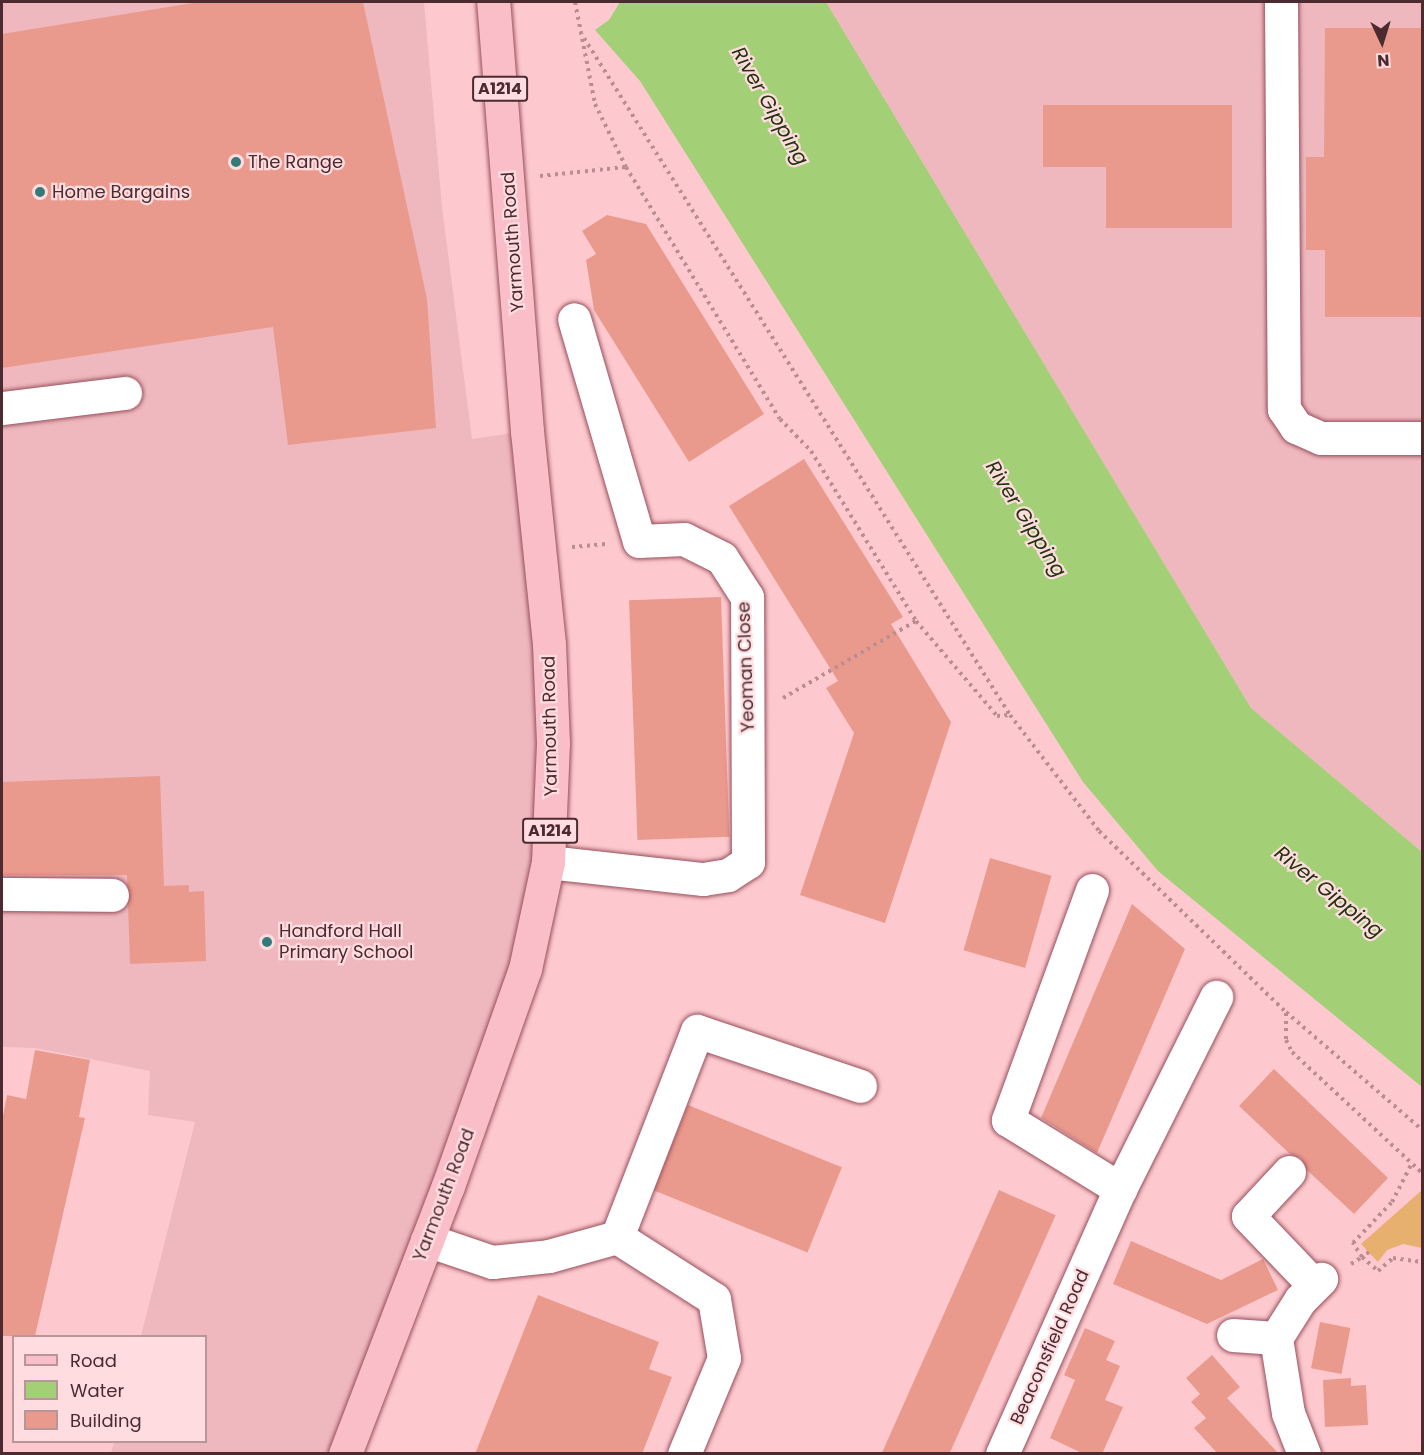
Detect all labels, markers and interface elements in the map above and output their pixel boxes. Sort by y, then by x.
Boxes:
north arrow [1352,12,1412,72]
water label: River Gipping [726,42,814,170]
text: N [1376,49,1390,72]
road number: A1214 [472,76,528,102]
place label: The Range [248,151,343,173]
marker: The Range [229,155,243,169]
street label: Yarmouth Road [497,171,529,313]
place label: Home Bargains [52,181,190,203]
marker: Home Bargains [33,185,47,199]
water label: River Gipping [981,456,1071,582]
street label: Yeoman Close [733,601,759,733]
street label: Yarmouth Road [538,655,562,797]
road number: A1214 [522,818,578,844]
water label: River Gipping [1270,841,1388,943]
place label: Handford Hall Primary School [279,921,413,964]
marker: Handford Hall Primary School [260,935,274,949]
street label: Yarmouth Road [409,1125,479,1265]
street label: Beaconsfield Road [1006,1266,1094,1428]
legend [12,1335,207,1443]
text: Road [70,1348,117,1373]
text: Water [70,1378,124,1403]
text: Building [70,1408,142,1433]

